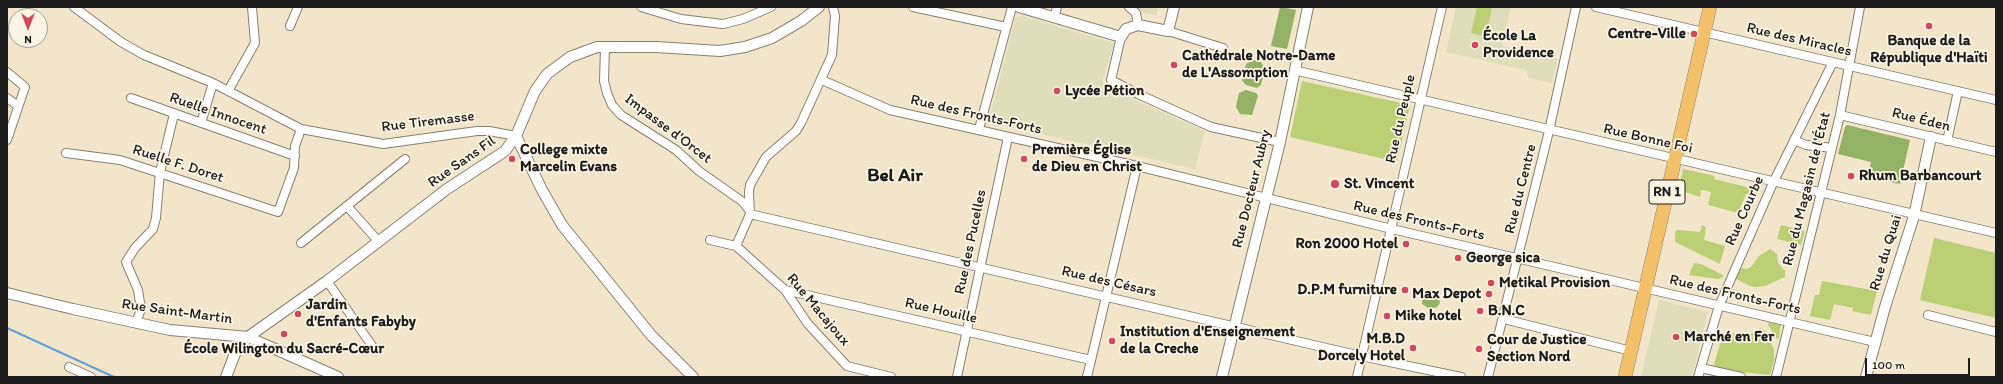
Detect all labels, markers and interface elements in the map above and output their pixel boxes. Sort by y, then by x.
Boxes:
north arrow [8,8,48,48]
street label: Rue des Miracles [1745,19,1853,61]
marker: Banque de la République d'Haïti [1924,21,1934,31]
place label: Centre-Ville [1608,25,1686,43]
place label: École La Providence [1483,27,1554,62]
marker: Centre-Ville [1689,29,1699,39]
place label: Banque de la République d'Haïti [1870,32,1988,67]
text: N [24,33,32,46]
marker: École La Providence [1470,40,1480,50]
place label: Cathédrale Notre-Dame de L'Assomption [1182,47,1335,82]
marker: Cathédrale Notre-Dame de L'Assomption [1169,60,1179,70]
street label: Rue du Peuple [1382,73,1420,165]
place label: Lycée Pétion [1065,82,1144,100]
marker: Lycée Pétion [1052,86,1062,96]
street label: Ruelle Innocent [167,89,269,139]
street label: Impasse d'Orcet [621,90,715,168]
street label: Rue des Fronts-Forts [909,91,1043,139]
street label: Rue Éden [1890,104,1952,136]
street label: Rue Tiremasse [380,107,476,137]
street label: Rue du Magasin de l'État [1779,110,1835,268]
street label: Rue Bonne Foi [1602,120,1694,158]
street label: Rue Docteur Aubry [1229,128,1275,250]
street label: Rue Sans Fil [425,132,499,192]
street label: Ruelle F. Doret [130,141,226,187]
place label: College mixte Marcelin Evans [520,141,617,176]
place label: Première Église de Dieu en Christ [1032,141,1142,176]
street label: Rue du Centre [1501,142,1541,236]
marker: College mixte Marcelin Evans [507,154,517,164]
marker: Première Église de Dieu en Christ [1019,154,1029,164]
district label: Bel Air [867,165,923,187]
place label: Rhum Barbancourt [1859,167,1981,185]
marker: Rhum Barbancourt [1846,171,1856,181]
street label: Rue Courbe [1722,173,1768,249]
place label: St. Vincent [1344,175,1414,193]
marker: St. Vincent [1329,178,1341,190]
road number: RN 1 [1649,180,1685,204]
street label: Rue des Pucelles [951,188,991,296]
street label: Rue des Fronts-Forts [1352,197,1486,245]
street label: Rue du Quai [1866,213,1906,293]
place label: Ron 2000 Hotel [1296,235,1398,253]
marker: Ron 2000 Hotel [1401,239,1411,249]
place label: George sica [1466,249,1540,267]
marker: George sica [1453,253,1463,263]
street label: Rue des Césars [1060,262,1158,302]
street label: Rue Macajoux [783,270,853,350]
street label: Rue des Fronts-Forts [1668,271,1802,319]
place label: Metikal Provision [1499,274,1610,292]
marker: Metikal Provision [1486,278,1496,288]
place label: D.P.M furniture [1297,281,1397,299]
marker: D.P.M furniture [1400,285,1410,295]
place label: Max Depot [1412,285,1481,303]
marker: Max Depot [1484,289,1494,299]
street label: Rue Houille [903,294,979,328]
street label: Rue Saint-Martin [121,295,233,329]
place label: Jardin d'Enfants Fabyby [306,296,416,331]
place label: B.N.C [1488,302,1525,320]
marker: B.N.C [1475,306,1485,316]
place label: Mike hotel [1395,307,1462,325]
marker: Jardin d'Enfants Fabyby [293,309,303,319]
marker: Mike hotel [1382,311,1392,321]
place label: Institution d'Enseignement de la Creche [1120,323,1295,358]
place label: Marché en Fer [1684,328,1774,346]
marker: École Wilington du Sacré-Cœur [279,329,289,339]
place label: M.B.D Dorcely Hotel [1318,330,1405,365]
place label: Cour de Justice Section Nord [1487,331,1586,366]
marker: Marché en Fer [1671,332,1681,342]
marker: Institution d'Enseignement de la Creche [1107,336,1117,346]
place label: École Wilington du Sacré-Cœur [184,340,384,358]
marker: M.B.D Dorcely Hotel [1408,343,1418,353]
marker: Cour de Justice Section Nord [1474,344,1484,354]
scale bar [1867,350,1972,376]
text: 100 m [1872,358,1905,372]

